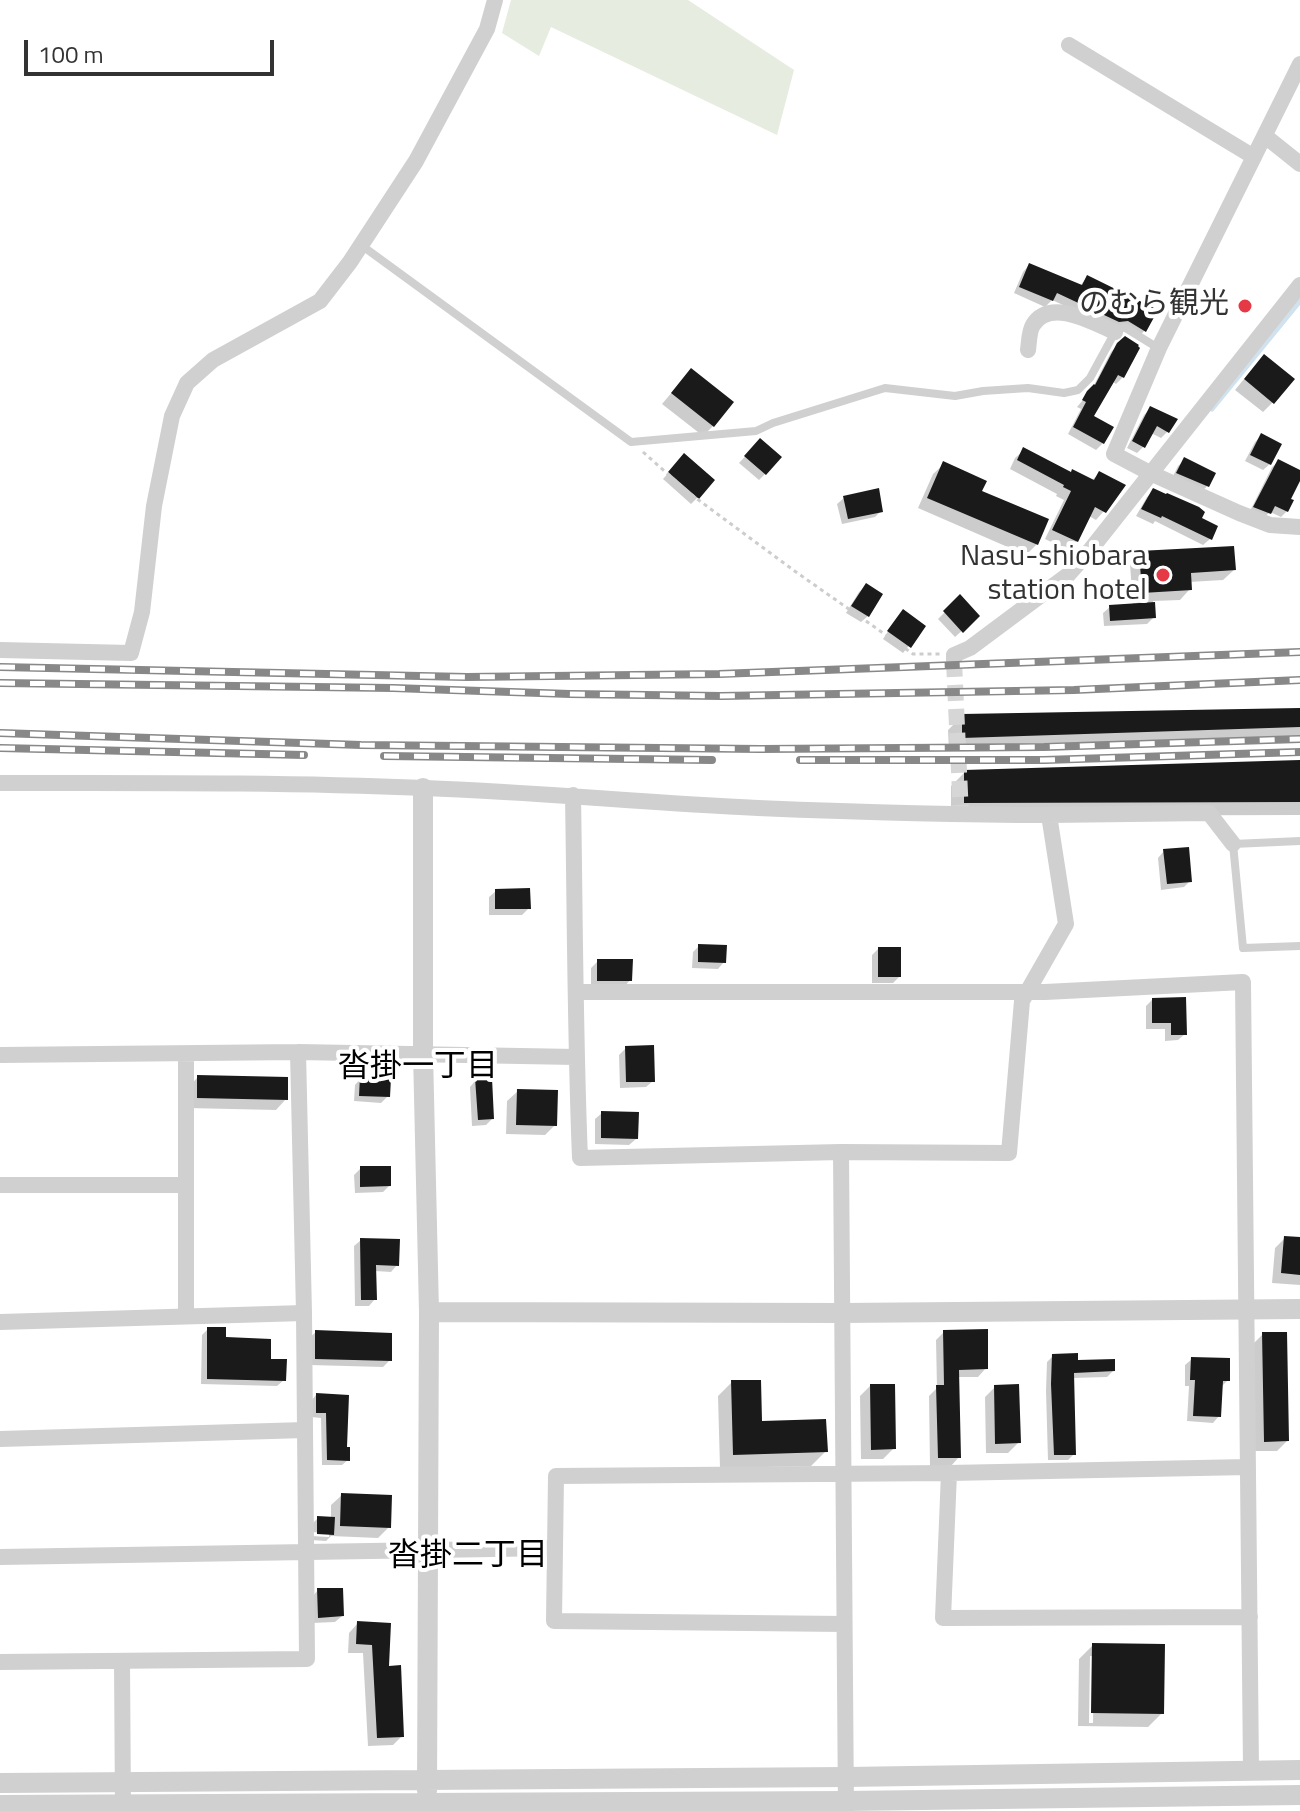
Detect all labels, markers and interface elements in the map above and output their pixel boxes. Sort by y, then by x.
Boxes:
scale bar [28,24,278,74]
text: 100 m [38,36,104,72]
place label: のむら観光 [1079,288,1229,324]
marker: のむら観光 [1236,297,1254,315]
place label: Nasu-shiobara station hotel [960,540,1147,610]
marker: Nasu-shiobara station hotel [1154,566,1172,584]
district label: 沓掛一丁目 [338,1049,498,1087]
district label: 沓掛二丁目 [388,1538,548,1576]

